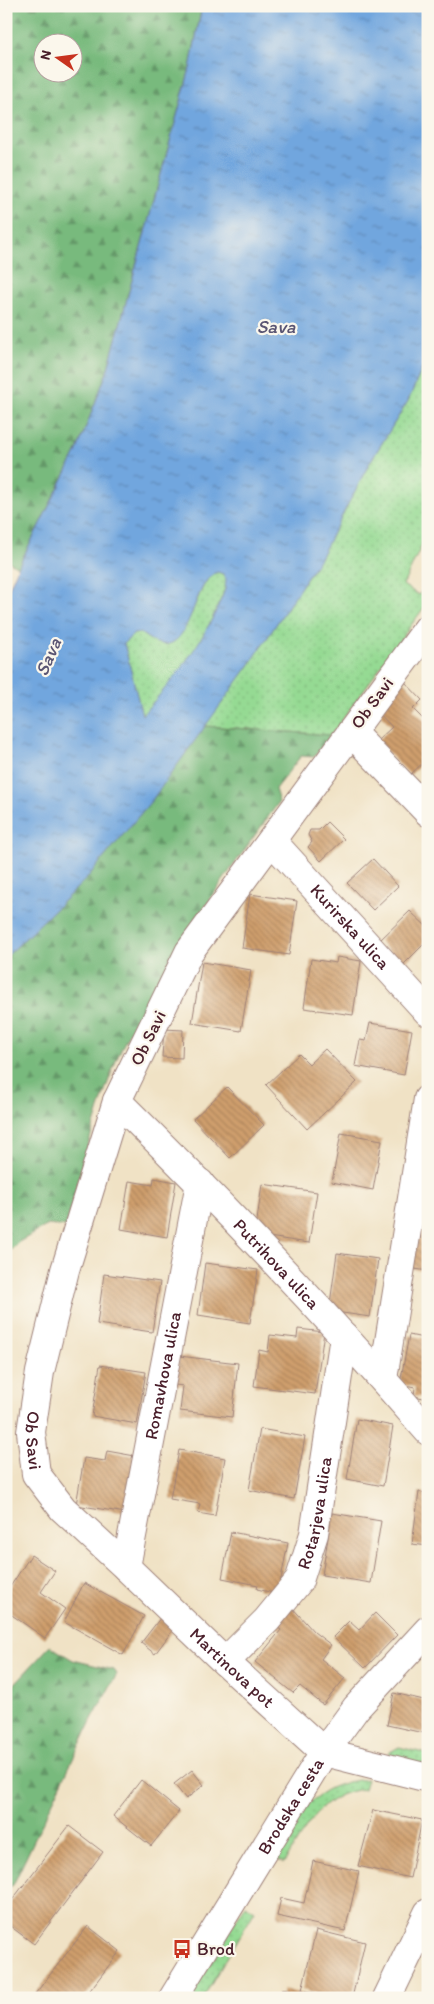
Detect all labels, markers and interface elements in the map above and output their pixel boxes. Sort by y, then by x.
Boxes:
north arrow [32,32,82,82]
text: N [36,48,55,62]
water label: Sava [257,315,296,338]
water label: Sava [30,634,66,679]
street label: Ob Savi [346,673,398,733]
street label: Kurirska ulica [306,879,395,975]
street label: Ob Savi [125,1007,171,1069]
street label: Putrihova ulica [229,1214,325,1314]
street label: Romavhova ulica [140,1309,186,1441]
street label: Ob Savi [20,1410,46,1471]
street label: Rotarjeva ulica [292,1455,337,1572]
street label: Martinova pot [185,1623,279,1713]
street label: Brodska cesta [253,1753,329,1859]
bus stop icon: Brod [171,1938,193,1960]
place label: Brod [197,1938,235,1960]

